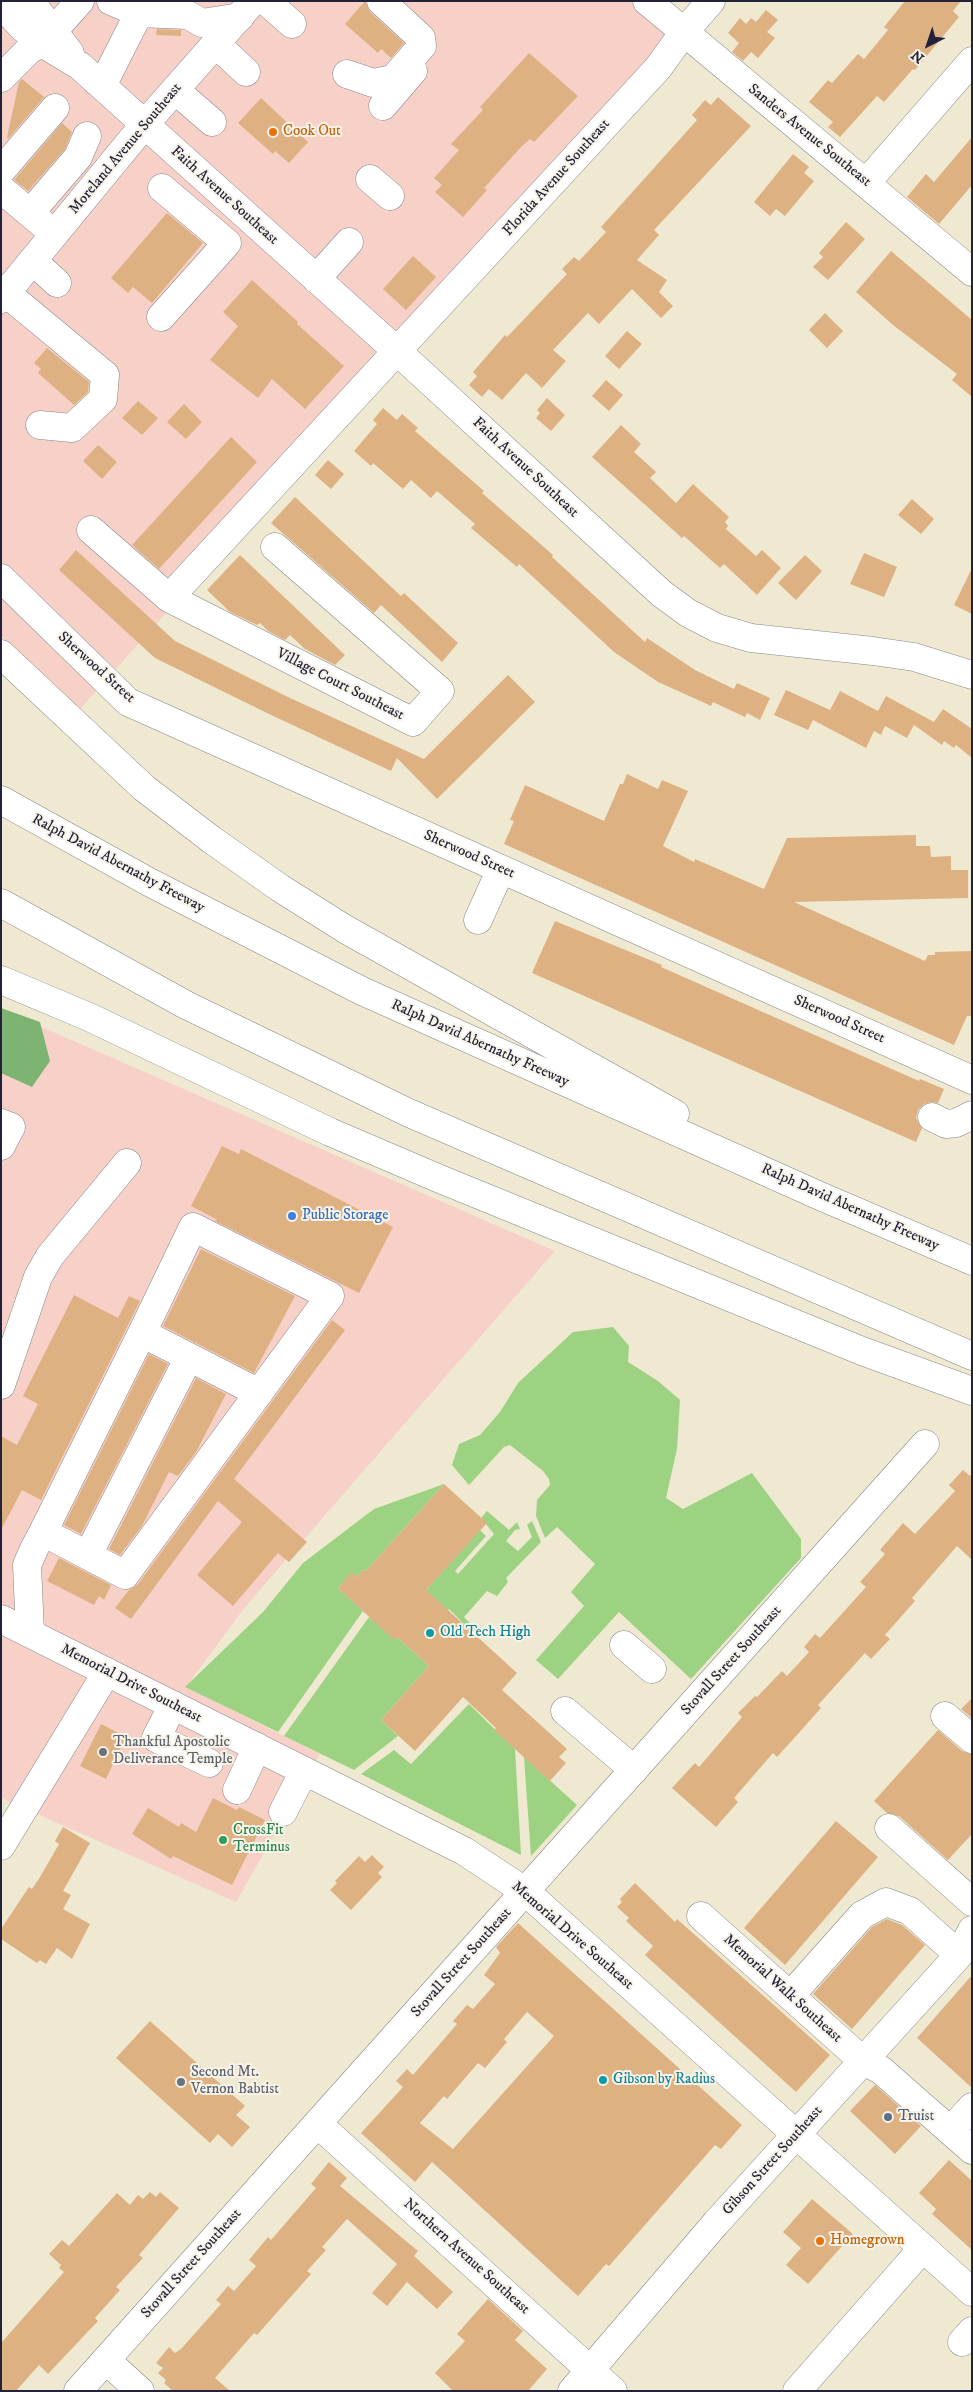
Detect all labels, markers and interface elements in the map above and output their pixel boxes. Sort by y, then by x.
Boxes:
north arrow [903,20,953,70]
text: N [908,46,928,67]
street label: Moreland Avenue Southeast [66,80,186,218]
street label: Sanders Avenue Southeast [744,81,874,191]
street label: Florida Avenue Southeast [500,116,614,240]
place label: Cook Out [283,123,341,141]
marker: Cook Out [267,126,279,138]
street label: Faith Avenue Southeast [166,143,282,249]
street label: Faith Avenue Southeast [468,414,582,522]
street label: Sherwood Street [54,629,138,707]
street label: Village Court Southeast [273,645,407,725]
street label: Ralph David Abernathy Freeway [29,811,207,917]
street label: Sherwood Street [421,827,517,883]
street label: Sherwood Street [791,992,887,1048]
street label: Ralph David Abernathy Freeway [388,997,572,1091]
street label: Ralph David Abernathy Freeway [758,1161,942,1255]
place label: Public Storage [302,1207,388,1225]
marker: Public Storage [286,1210,298,1222]
street label: Stovall Street Southeast [678,1602,786,1720]
place label: Old Tech High [440,1624,531,1642]
marker: Old Tech High [424,1627,436,1639]
street label: Memorial Drive Southeast [58,1641,204,1727]
place label: Thankful Apostolic Deliverance Temple [113,1734,233,1769]
marker: Thankful Apostolic Deliverance Temple [97,1746,109,1758]
place label: CrossFit Terminus [233,1822,290,1857]
marker: CrossFit Terminus [217,1834,229,1846]
street label: Memorial Drive Southeast [507,1878,637,1994]
street label: Stovall Street Southeast [408,1904,516,2022]
street label: Memorial Walk Southeast [719,1931,845,2047]
place label: Second Mt. Vernon Babtist [191,2064,279,2099]
place label: Gibson by Radius [613,2071,715,2089]
marker: Gibson by Radius [597,2074,609,2086]
marker: Second Mt. Vernon Babtist [175,2076,187,2088]
street label: Gibson Street Southeast [719,2103,827,2219]
place label: Truist [898,2108,934,2126]
marker: Truist [882,2111,894,2123]
street label: Northern Avenue Southeast [399,2195,533,2319]
street label: Stovall Street Southeast [138,2205,246,2323]
place label: Homegrown [830,2232,905,2250]
marker: Homegrown [814,2235,826,2247]

